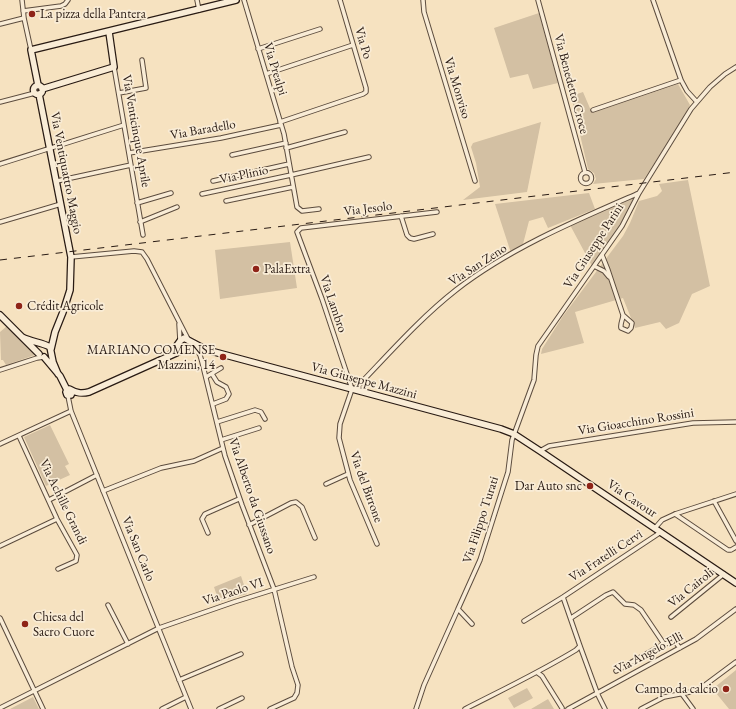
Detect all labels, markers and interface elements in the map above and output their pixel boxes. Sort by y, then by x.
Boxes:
place label: La pizza della Pantera [40,6,146,22]
marker: La pizza della Pantera [27,9,37,19]
street label: Via Po [351,25,375,61]
street label: Via Benedetto Croce [550,32,592,136]
street label: Via Prealpi [260,41,290,97]
street label: Via Monviso [440,55,474,121]
street label: Via Venticinque Aprile [118,73,154,189]
street label: Via Ventiquattro Maggio [47,111,85,235]
street label: Via Baradello [169,117,237,143]
street label: Via Plinio [218,162,270,188]
street label: Via Jesolo [343,198,393,220]
street label: Via Giuseppe Parini [561,200,627,292]
street label: Via San Zeno [446,240,510,290]
place label: PalaExtra [264,261,311,277]
marker: PalaExtra [251,264,261,274]
street label: Via Lambro [316,273,350,335]
place label: Crédit Agricole [27,298,104,314]
marker: Crédit Agricole [14,301,24,311]
place label: MARIANO COMENSE Mazzini, 14 [87,342,215,373]
marker: MARIANO COMENSE Mazzini, 14 [218,352,228,362]
street label: Via Giuseppe Mazzini [309,359,419,403]
street label: Via Gioacchino Rossini [577,405,695,439]
street label: Via Alberto da Giussano [225,436,279,556]
street label: Via del Birrone [346,449,386,525]
street label: Via Achille Grandi [36,457,90,547]
street label: Via Filippo Turati [460,475,502,565]
street label: Via Cavour [604,477,660,521]
place label: Dar Auto snc [515,478,582,494]
marker: Dar Auto snc [585,481,595,491]
street label: Via San Carlo [118,514,158,584]
street label: Via Fratelli Cervi [566,526,646,586]
street label: Via Cairoli [665,565,717,611]
street label: Via Paolo VI [201,575,265,609]
place label: Chiesa del Sacro Cuore [33,609,95,640]
marker: Chiesa del Sacro Cuore [20,619,30,629]
street label: Via Angelo Elli [612,629,686,677]
place label: Campo da calcio [635,681,718,697]
marker: Campo da calcio [721,684,731,694]

